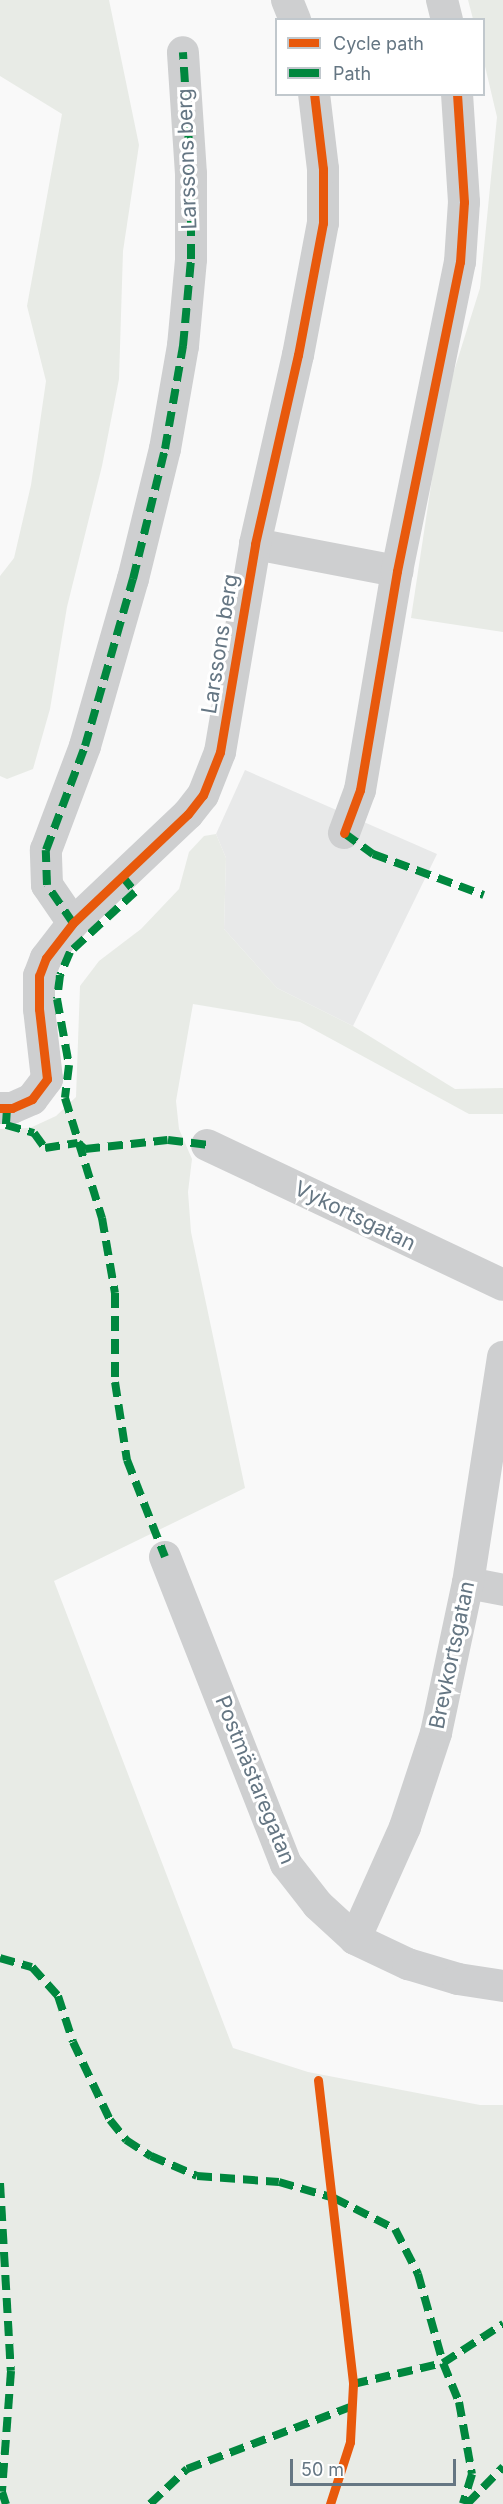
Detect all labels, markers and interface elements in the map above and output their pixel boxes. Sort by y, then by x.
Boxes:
legend [275,18,485,96]
text: Cycle path [333,33,424,54]
text: Path [333,63,371,84]
street label: Larssons berg [172,88,202,230]
street label: Larssons berg [197,572,243,716]
street label: Vykortsgatan [290,1176,420,1256]
street label: Brevkortsgatan [424,1579,480,1731]
street label: Postmästaregatan [210,1692,300,1868]
scale bar [293,2447,460,2485]
text: 50 m [301,2459,344,2480]

